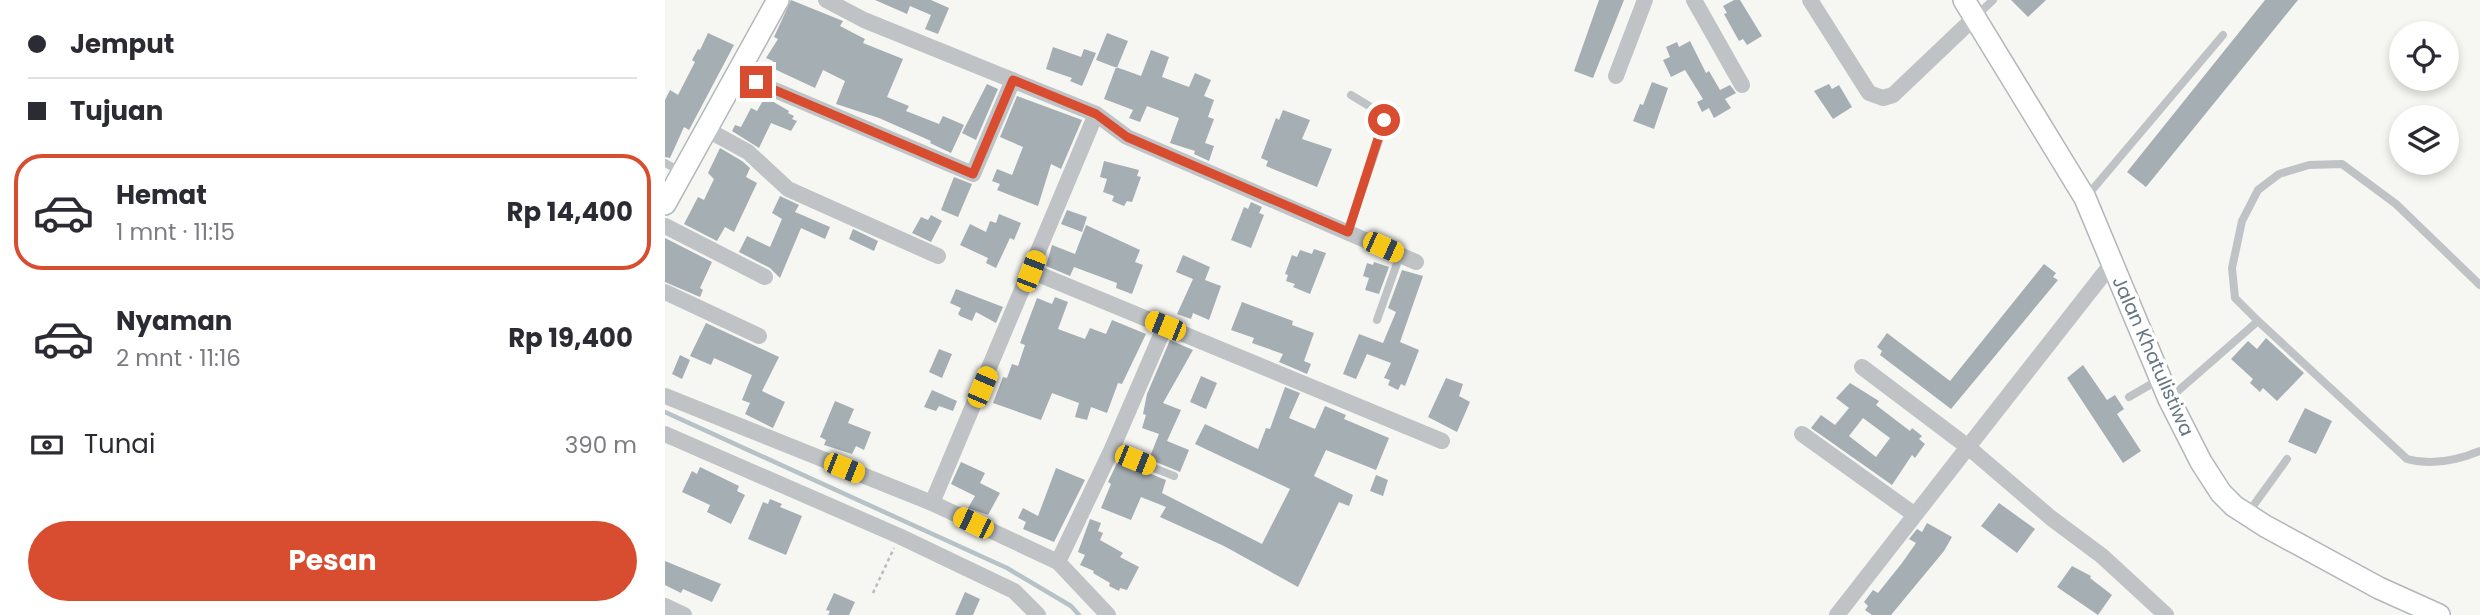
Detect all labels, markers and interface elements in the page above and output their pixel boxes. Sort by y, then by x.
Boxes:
map controls [2389,21,2459,175]
button: locate [2389,21,2459,91]
text: Jemput [70,26,174,62]
route end [740,66,772,98]
text: Tujuan [70,93,163,129]
route start [1368,104,1400,136]
button: layers [2389,105,2459,175]
text: Hemat [116,177,207,213]
icon: car [32,181,95,244]
text: Rp 14,400 [507,194,633,230]
text: 1 mnt · 11:15 [116,216,235,248]
car [1360,229,1407,265]
car [1014,248,1049,294]
street label: Jalan Khatulistiwa [2106,272,2200,440]
text: Nyaman [116,303,232,339]
icon: car [32,307,95,370]
car [1142,308,1189,344]
text: Rp 19,400 [508,320,633,356]
text: 2 mnt · 11:16 [116,342,241,374]
car [965,364,1000,410]
icon: cash [28,426,66,464]
text: Tunai [84,426,155,462]
text: 390 m [565,429,637,461]
car [1112,442,1159,478]
car [821,450,868,486]
car [950,504,997,542]
button: Pesan [28,521,637,601]

